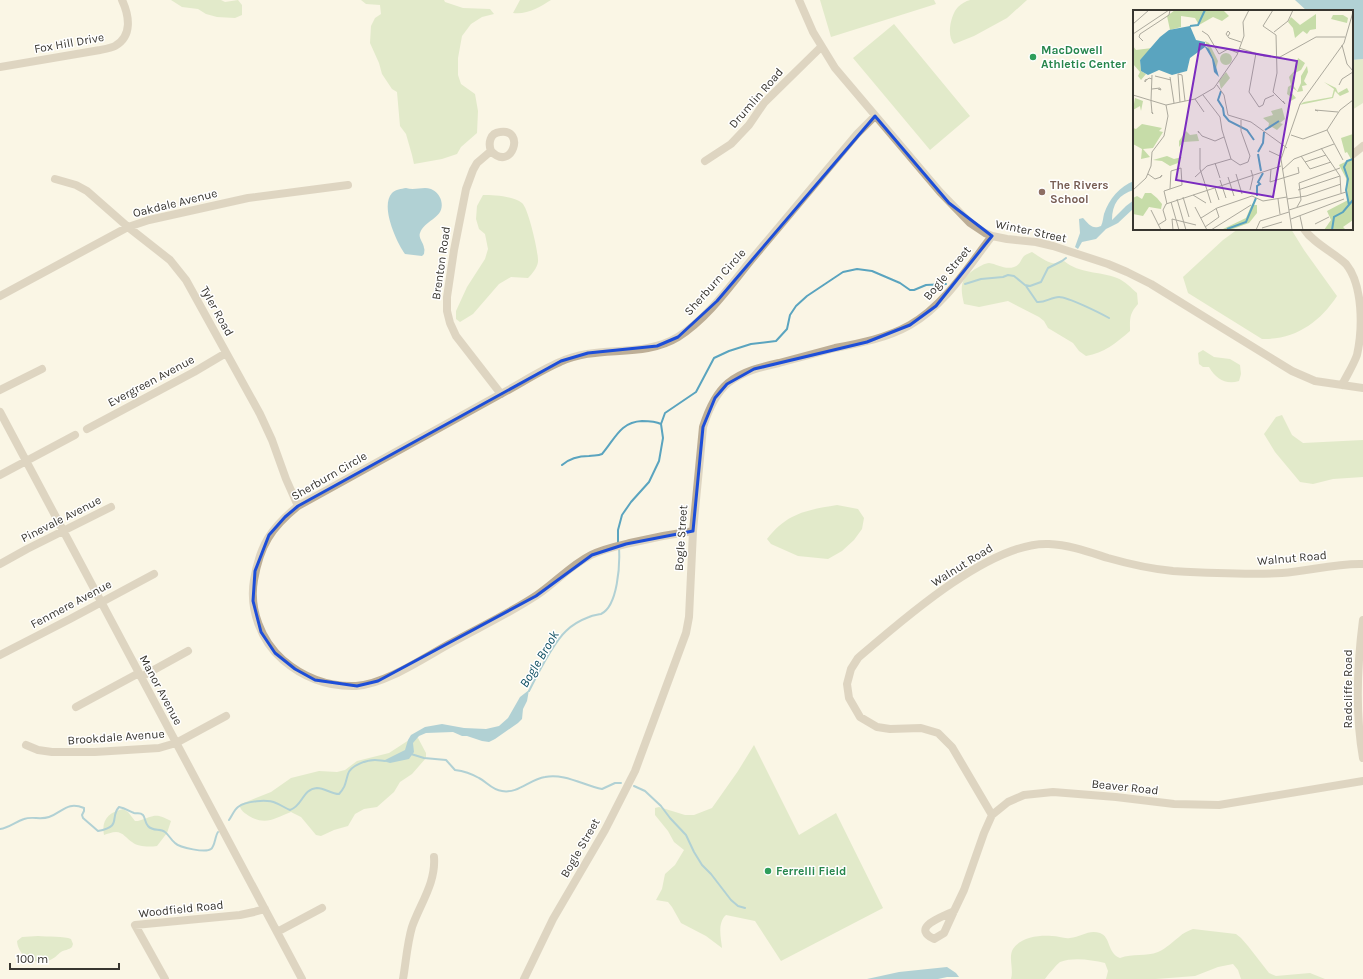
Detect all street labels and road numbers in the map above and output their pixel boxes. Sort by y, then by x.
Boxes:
street label: Fox Hill Drive [33,30,105,56]
street label: Drumlin Road [726,65,786,131]
street label: Oakdale Avenue [131,186,219,220]
street label: Winter Street [994,217,1068,245]
street label: Brenton Road [429,225,453,301]
street label: Bogle Street [920,243,974,303]
street label: Sherburn Circle [681,246,749,318]
street label: Tyler Road [198,284,236,338]
street label: Evergreen Avenue [105,352,197,410]
street label: Sherburn Circle [289,449,369,503]
street label: Pinevale Avenue [19,493,103,545]
street label: Bogle Street [672,504,690,571]
street label: Walnut Road [929,541,995,589]
street label: Walnut Road [1257,548,1327,568]
street label: Fenmere Avenue [28,577,114,631]
street label: Radcliffe Road [1341,649,1355,729]
street label: Manor Avenue [137,653,185,727]
street label: Brookdale Avenue [67,727,165,747]
street label: Beaver Road [1091,777,1159,797]
street label: Bogle Street [557,815,603,880]
street label: Woodfield Road [138,898,224,920]

